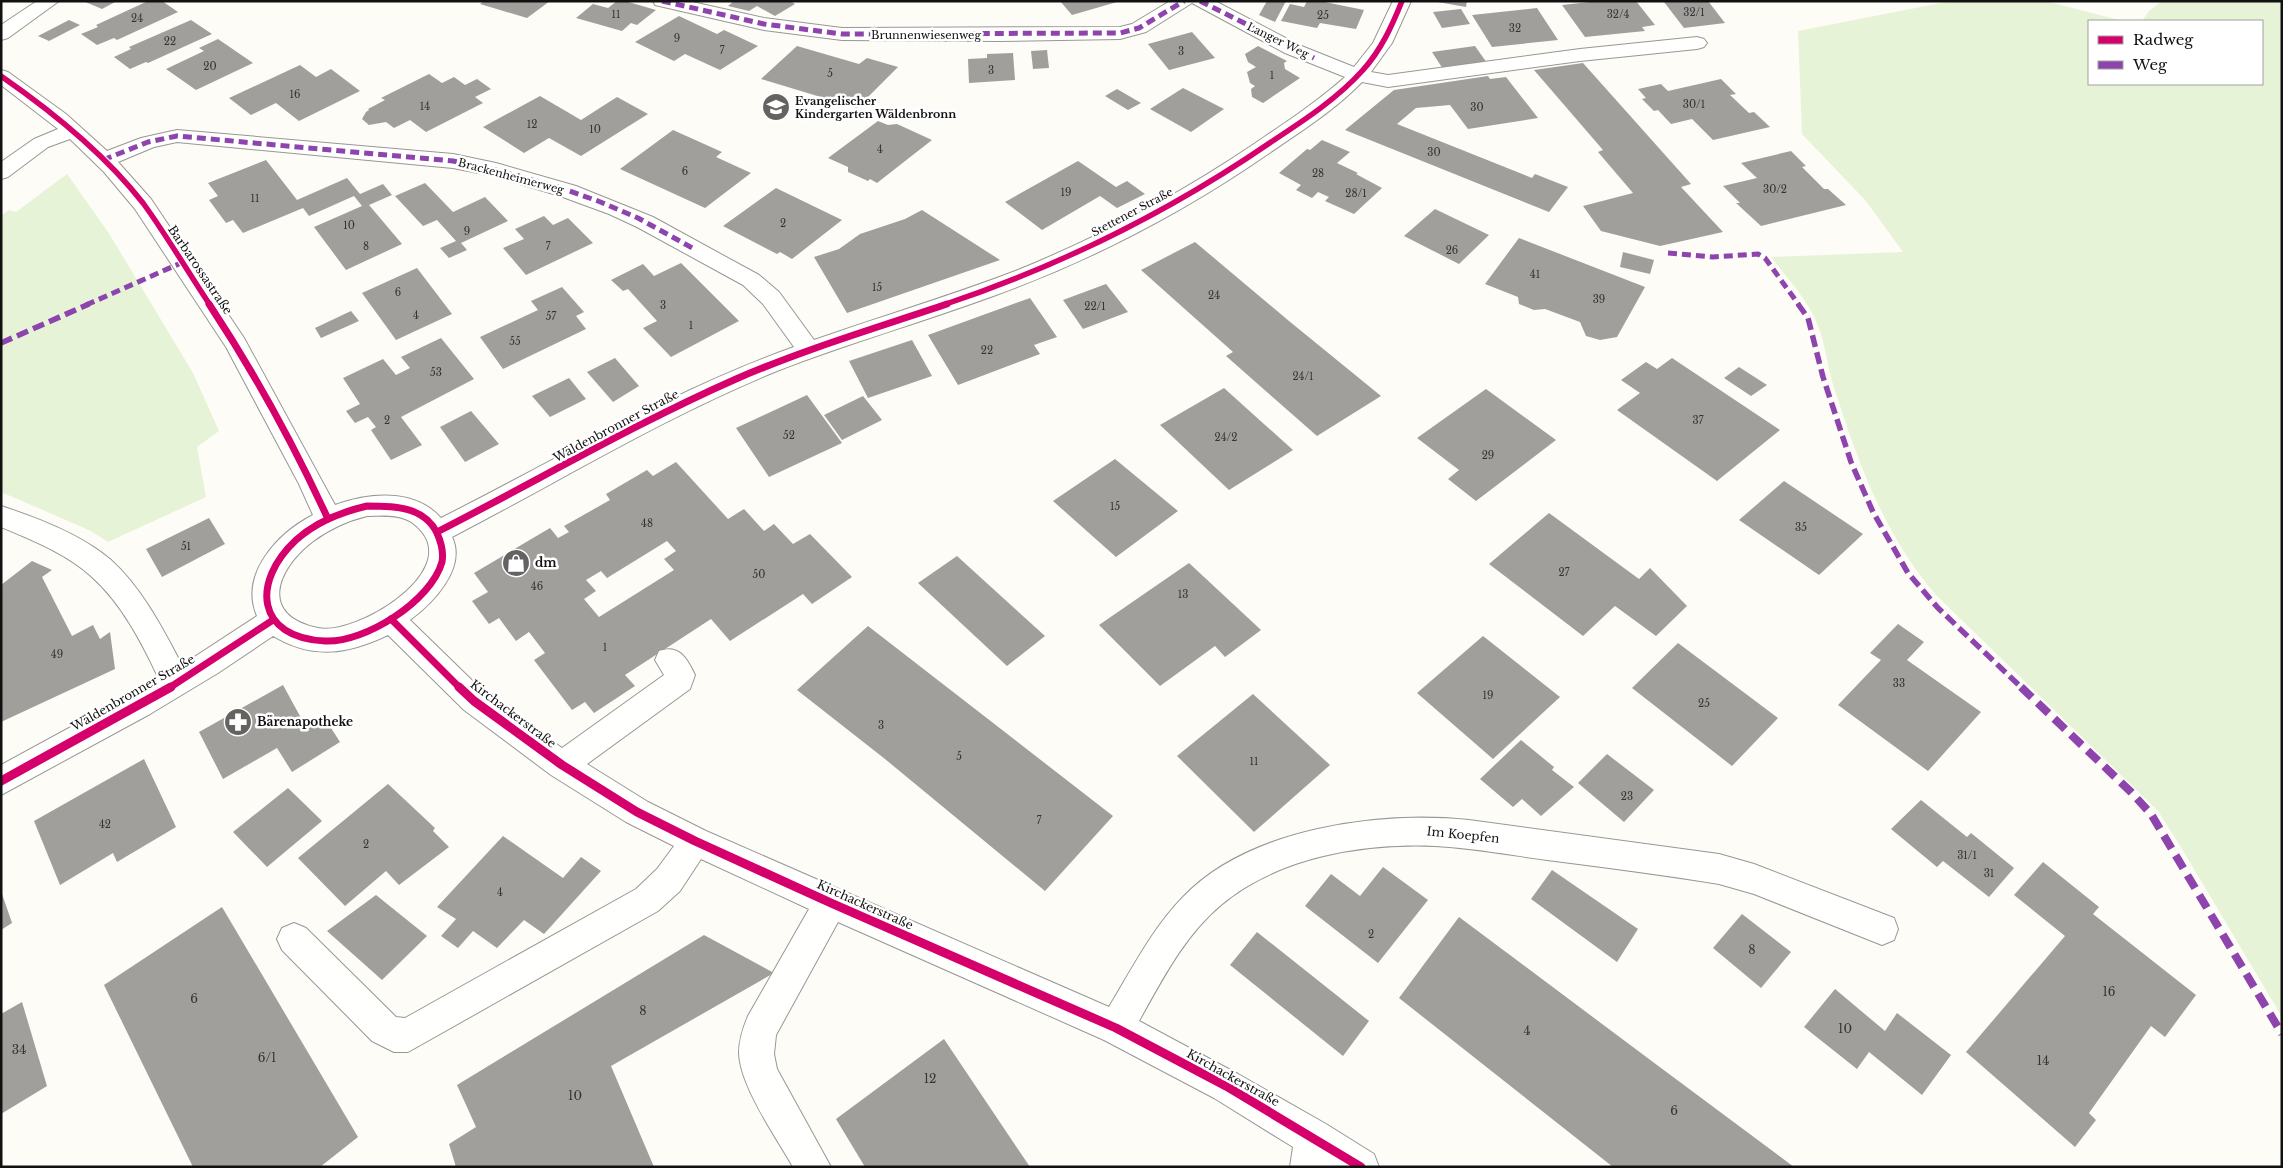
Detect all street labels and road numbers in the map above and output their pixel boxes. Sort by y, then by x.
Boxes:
street label: Langer Weg [1245,19,1312,61]
street label: Brunnenwiesenweg [871,28,981,42]
street label: Brackenheimerweg [457,155,566,197]
street label: Stettener Straße [1089,185,1175,239]
street label: Barbarossastraße [165,222,236,317]
street label: Wäldenbronner Straße [550,386,681,466]
street label: Wäldenbronner Straße [67,651,197,735]
street label: Kirchackerstraße [467,676,559,751]
street label: Im Koepfen [1426,823,1500,846]
street label: Kirchackerstraße [815,877,916,933]
street label: Kirchackerstraße [1184,1046,1282,1109]

